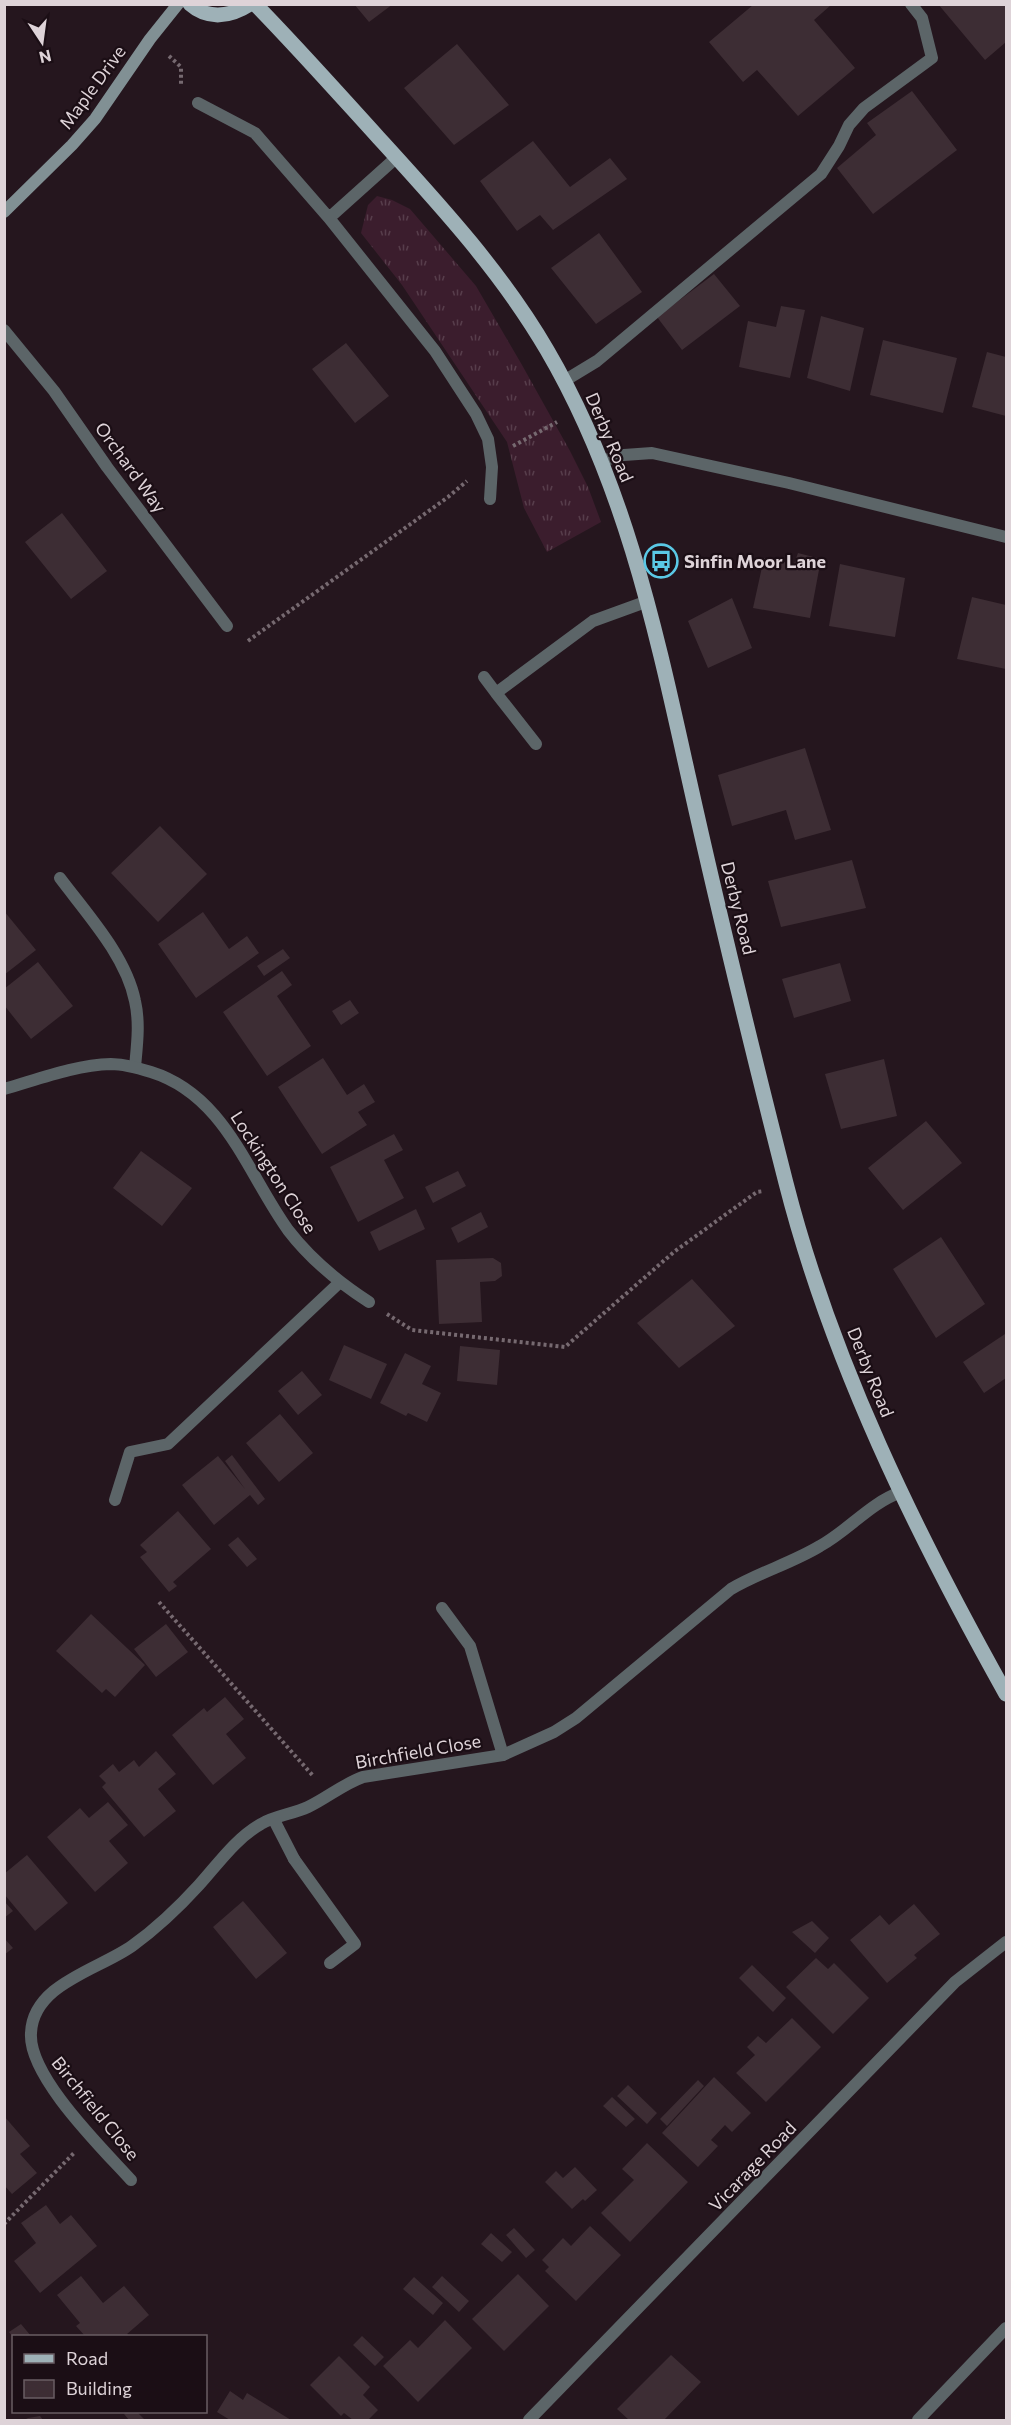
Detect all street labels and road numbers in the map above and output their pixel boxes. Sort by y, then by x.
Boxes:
street label: Maple Drive [54,41,130,133]
street label: Derby Road [581,389,639,485]
street label: Orchard Way [91,417,171,517]
street label: Derby Road [717,859,761,957]
street label: Lockington Close [226,1107,322,1237]
street label: Derby Road [843,1324,899,1420]
street label: Birchfield Close [353,1729,483,1773]
street label: Birchfield Close [47,2052,145,2164]
street label: Vicarage Road [704,2117,800,2215]

